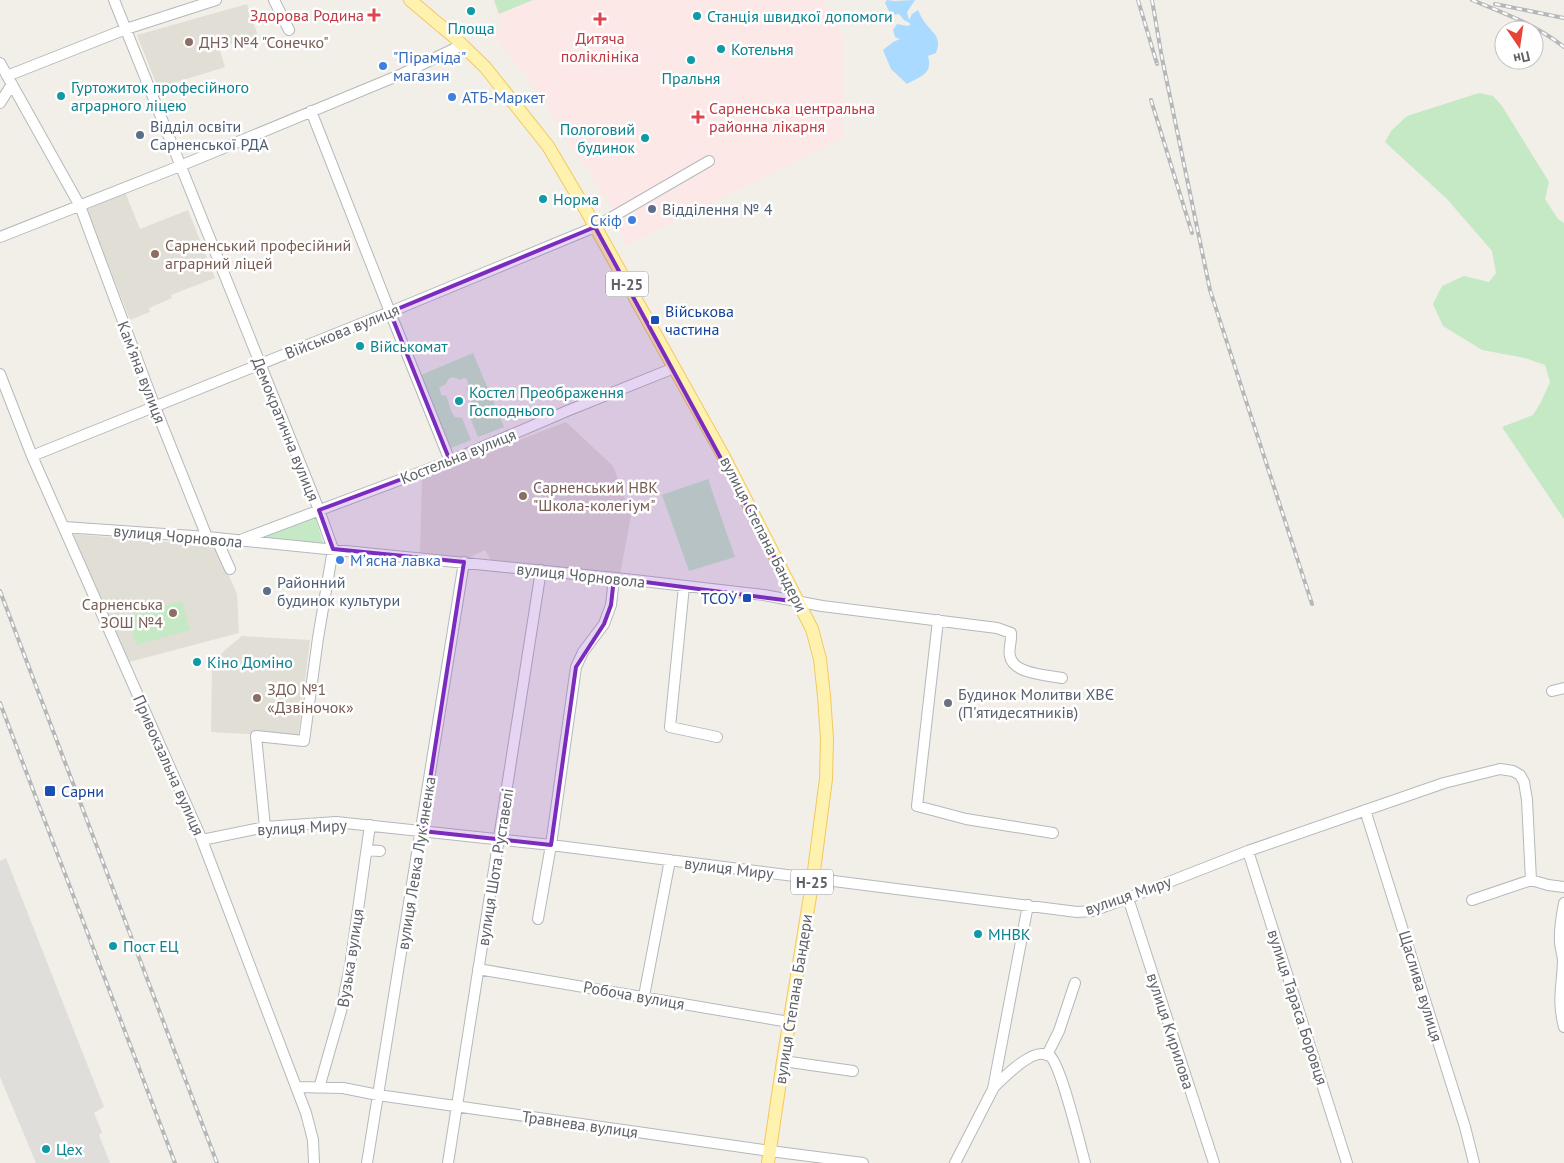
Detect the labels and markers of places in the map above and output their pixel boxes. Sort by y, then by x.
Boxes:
place label: Здорова Родина [250,5,364,25]
marker: Площа [465,5,477,17]
place label: Станція швидкої допомоги [707,6,893,26]
marker: Здорова Родина [368,9,380,21]
marker: Станція швидкої допомоги [691,10,703,22]
marker: Дитяча поліклініка [593,12,607,26]
place label: Площа [447,18,495,38]
place label: Дитяча поліклініка [561,28,639,66]
place label: ДНЗ №4 "Сонечко" [199,32,329,52]
marker: ДНЗ №4 "Сонечко" [183,36,195,48]
place label: Котельня [731,39,794,59]
marker: Котельня [715,43,727,55]
place label: "Піраміда" магазин [393,47,466,85]
marker: Пральня [685,54,697,66]
marker: "Піраміда" магазин [377,60,389,72]
place label: Пральня [662,68,720,88]
place label: Гуртожиток професійного аграрного ліцею [71,77,249,115]
place label: АТБ-Маркет [462,87,546,107]
marker: Гуртожиток професійного аграрного ліцею [55,90,67,102]
marker: АТБ-Маркет [446,91,458,103]
place label: Сарненська центральна районна лікарня [709,98,875,136]
marker: Сарненська центральна районна лікарня [691,110,705,124]
place label: Відділ освіти Сарненської РДА [150,116,269,154]
place label: Пологовий будинок [560,119,635,157]
marker: Відділ освіти Сарненської РДА [134,129,146,141]
marker: Пологовий будинок [639,132,651,144]
place label: Норма [553,189,599,209]
marker: Норма [537,193,549,205]
place label: Відділення № 4 [662,199,773,219]
marker: Відділення № 4 [646,203,658,215]
place label: Скіф [590,210,622,230]
marker: Скіф [626,214,638,226]
place label: Сарненський професійний аграрний ліцей [165,235,351,273]
marker: Сарненський професійний аграрний ліцей [149,248,161,260]
place label: Військова частина [665,301,734,339]
marker: Військова частина [649,314,661,326]
place label: Військомат [370,336,448,356]
marker: Військомат [354,340,366,352]
place label: Костел Преображення Господнього [469,382,624,420]
marker: Костел Преображення Господнього [453,395,465,407]
place label: Сарненський НВК "Школа-колегіум" [533,477,658,515]
marker: Сарненський НВК "Школа-колегіум" [517,490,529,502]
place label: Мʼясна лавка [350,550,441,570]
marker: Мʼясна лавка [334,554,346,566]
place label: Районний будинок культури [277,572,400,610]
marker: Районний будинок культури [261,585,273,597]
place label: ТСОУ [701,588,737,608]
marker: ТСОУ [741,592,753,604]
place label: Сарненська ЗОШ №4 [82,594,163,632]
marker: Сарненська ЗОШ №4 [167,607,179,619]
place label: Кіно Доміно [207,652,293,672]
marker: Кіно Доміно [191,656,203,668]
place label: ЗДО №1 «Дзвіночок» [267,679,354,717]
place label: Будинок Молитви ХВЄ (П'ятидесятників) [958,684,1114,722]
marker: ЗДО №1 «Дзвіночок» [251,692,263,704]
marker: Будинок Молитви ХВЄ (П'ятидесятників) [942,697,954,709]
place label: Сарни [61,781,104,801]
marker: Сарни [43,784,57,798]
place label: МНВК [988,924,1031,944]
marker: МНВК [972,928,984,940]
place label: Пост ЕЦ [123,936,179,956]
marker: Пост ЕЦ [107,940,119,952]
place label: Цех [56,1139,83,1159]
marker: Цех [40,1143,52,1155]

